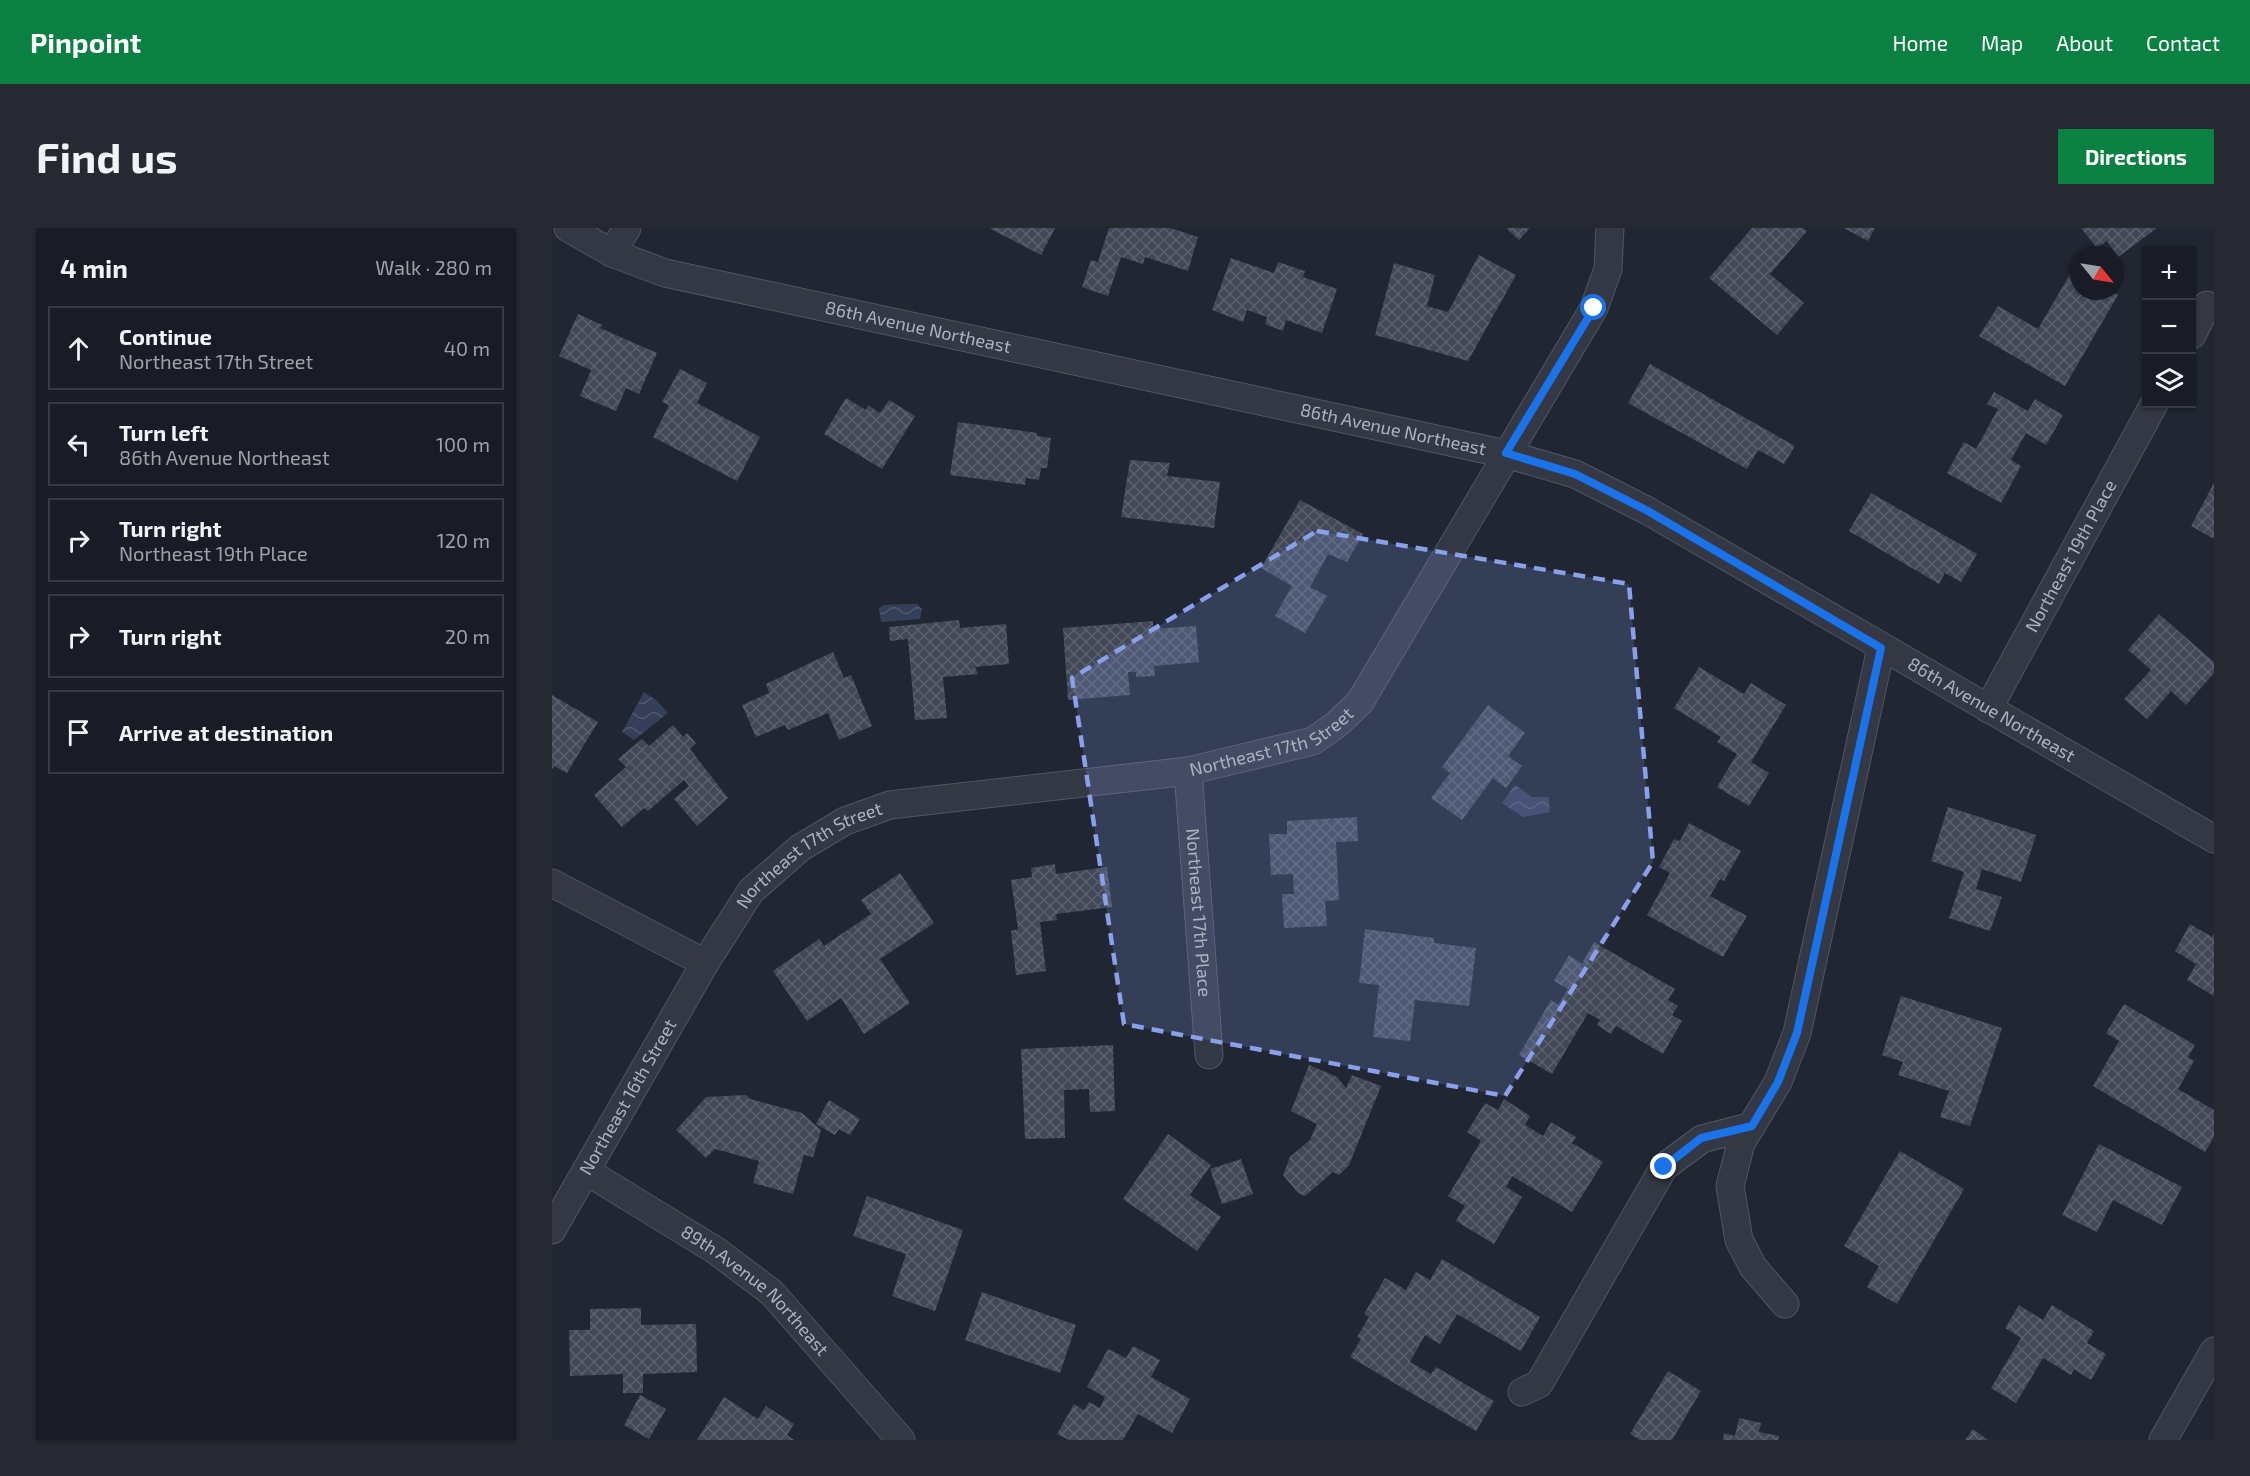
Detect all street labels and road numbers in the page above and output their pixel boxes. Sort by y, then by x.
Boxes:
street label: 86th Avenue Northeast [823,296,1013,357]
street label: 86th Avenue Northeast [1298,398,1488,459]
street label: Northeast 19th Place [2020,476,2121,636]
street label: 86th Avenue Northeast [1904,652,2079,766]
street label: Northeast 17th Street [1187,702,1358,780]
street label: Northeast 17th Street [731,797,885,912]
street label: Northeast 17th Place [1182,827,1217,998]
street label: Northeast 16th Street [574,1015,681,1179]
street label: 89th Avenue Northeast [677,1220,834,1360]

